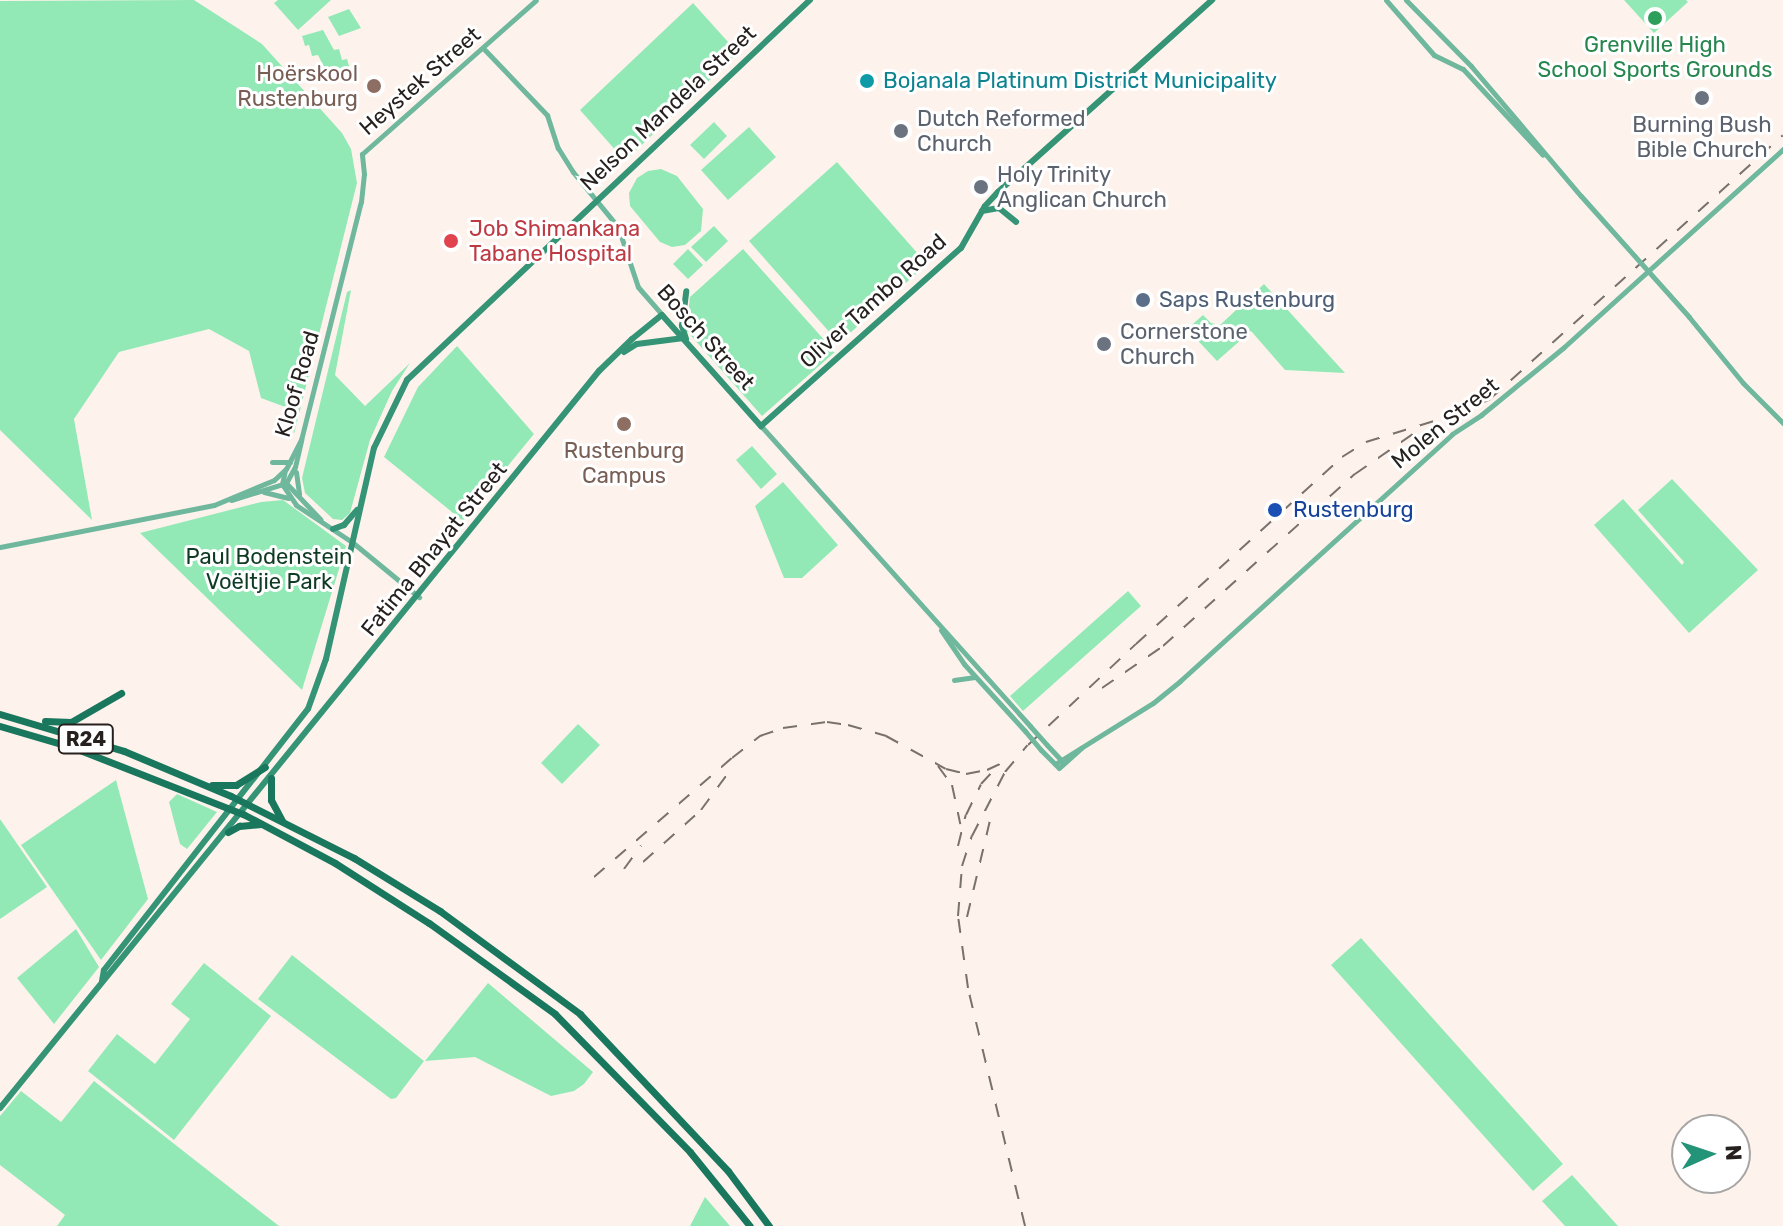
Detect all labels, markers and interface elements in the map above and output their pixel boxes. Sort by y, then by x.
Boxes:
marker: Grenville High School Sports Grounds [1646,9,1664,27]
street label: Nelson Mandela Street [575,20,761,196]
street label: Heystek Street [354,21,486,141]
place label: Grenville High School Sports Grounds [1538,31,1772,82]
place label: Hoërskool Rustenburg [237,60,358,112]
place label: Bojanala Platinum District Municipality [883,68,1277,94]
marker: Bojanala Platinum District Municipality [858,72,876,90]
marker: Hoërskool Rustenburg [365,77,383,95]
marker: Burning Bush Bible Church [1693,89,1711,107]
place label: Dutch Reformed Church [917,105,1086,156]
place label: Burning Bush Bible Church [1632,111,1772,162]
marker: Dutch Reformed Church [892,122,910,140]
place label: Holy Trinity Anglican Church [997,161,1167,212]
marker: Holy Trinity Anglican Church [972,178,990,196]
place label: Job Shimankana Tabane Hospital [469,215,640,266]
street label: Oliver Tambo Road [794,228,952,374]
marker: Job Shimankana Tabane Hospital [440,230,462,252]
street label: Bosch Street [652,279,760,395]
place label: Saps Rustenburg [1159,287,1335,313]
marker: Saps Rustenburg [1134,291,1152,309]
place label: Cornerstone Church [1120,318,1248,370]
street label: Kloof Road [269,328,325,440]
marker: Cornerstone Church [1095,335,1113,353]
street label: Molen Street [1386,372,1504,474]
marker: Rustenburg Campus [615,415,633,433]
place label: Rustenburg Campus [564,437,684,488]
street label: Fatima Bhayat Street [356,457,512,641]
place label: Rustenburg [1293,497,1414,523]
marker: Rustenburg [1264,499,1286,521]
park label: Paul Bodenstein Voëltjie Park [186,543,352,594]
road number: R24 [56,723,116,755]
north arrow [1671,1114,1751,1194]
text: N [1720,1144,1747,1161]

